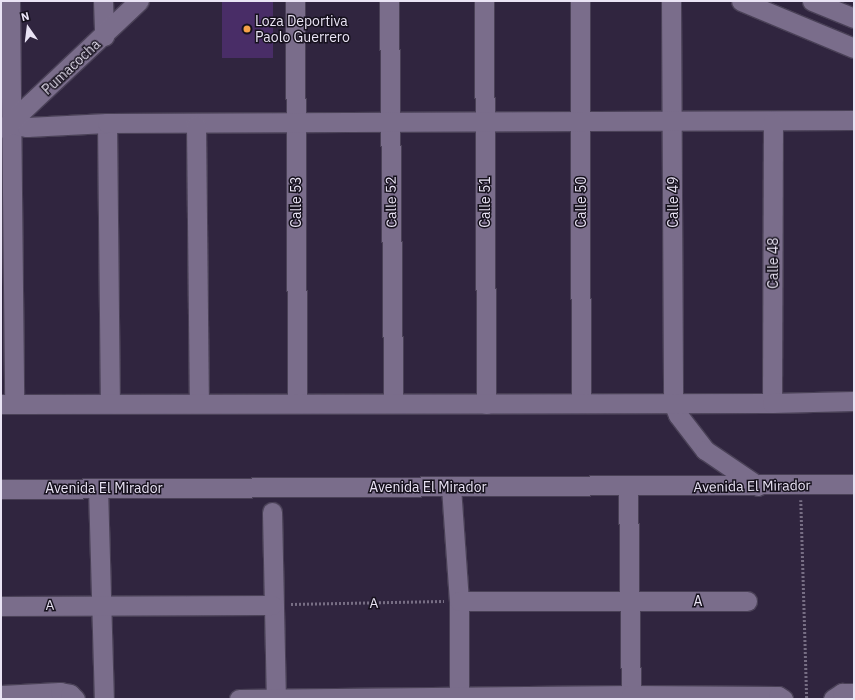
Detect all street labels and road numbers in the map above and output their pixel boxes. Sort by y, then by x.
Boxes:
street label: Pumacocha [38,36,104,98]
street label: Calle 53 [288,176,304,228]
street label: Calle 52 [382,176,400,228]
street label: Calle 51 [477,176,493,228]
street label: Calle 50 [573,176,589,228]
street label: Calle 49 [665,176,681,228]
street label: Calle 48 [765,237,781,289]
street label: Avenida El Mirador [693,477,811,495]
street label: Avenida El Mirador [369,479,487,495]
street label: Avenida El Mirador [45,480,163,496]
street label: A [694,593,702,609]
street label: A [369,595,379,611]
street label: A [45,597,55,613]

